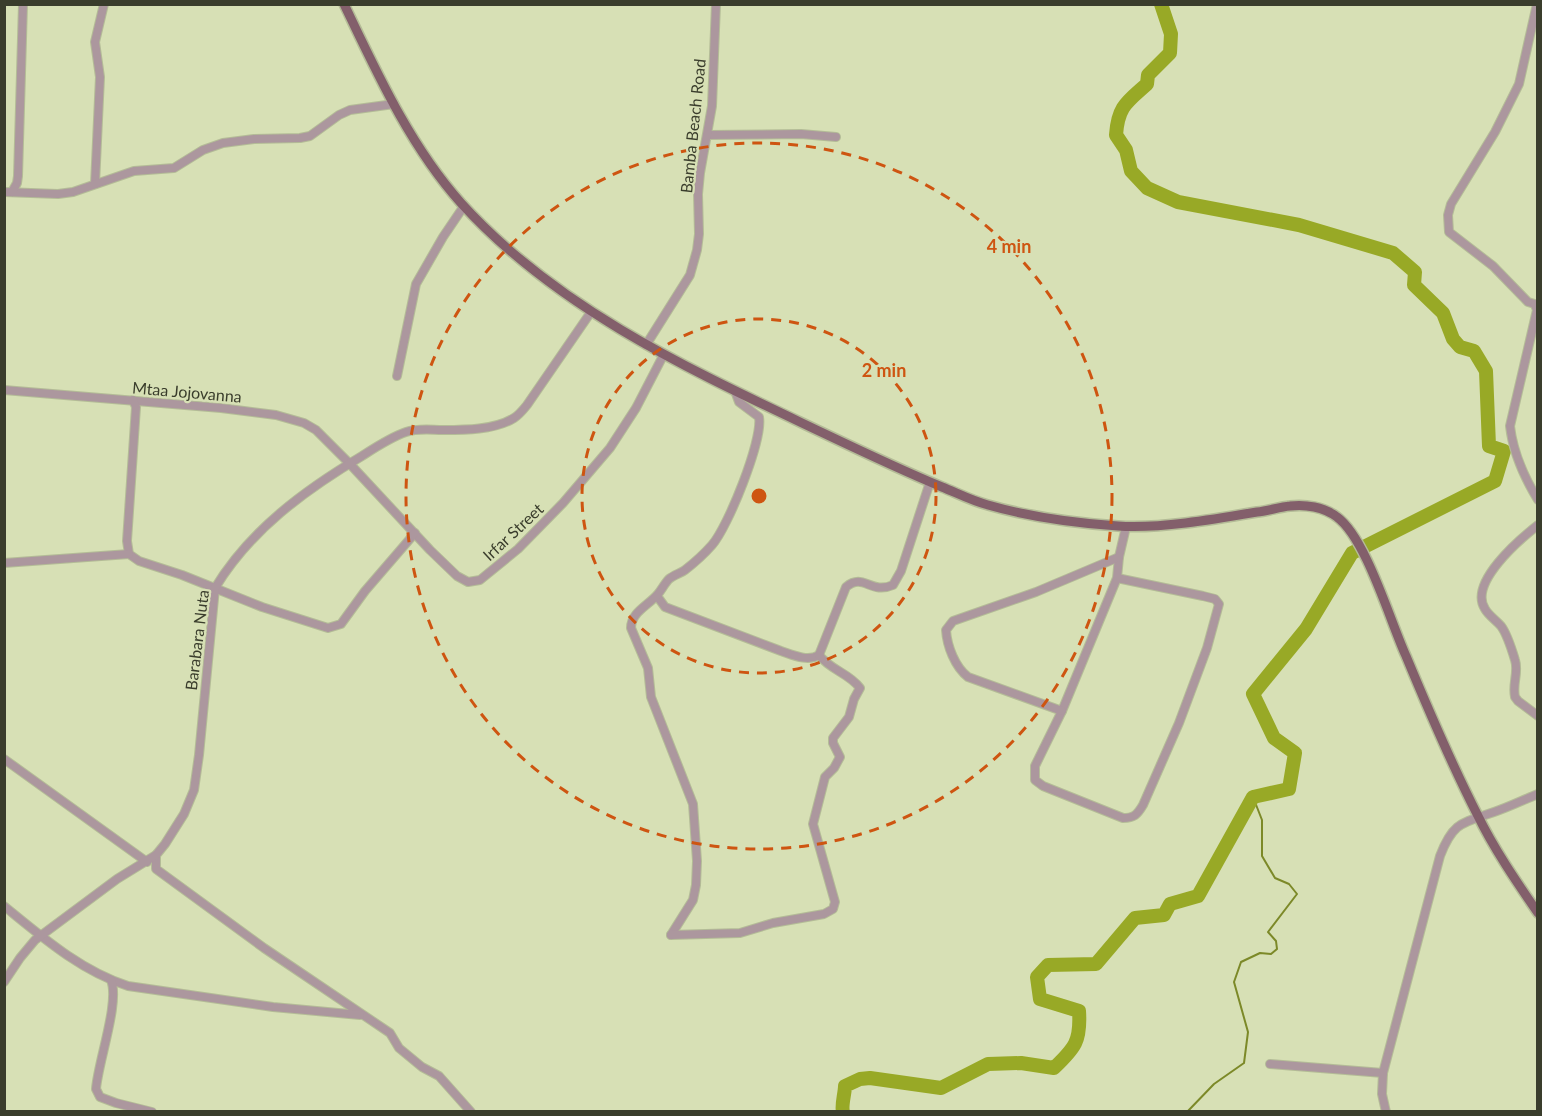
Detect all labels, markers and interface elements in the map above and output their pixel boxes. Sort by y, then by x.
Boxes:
street label: Bamba Beach Road [676,58,709,194]
text: 4 min [987,235,1031,257]
text: 2 min [862,359,906,381]
street label: Mtaa Jojovanna [131,377,243,406]
centre of rings [749,486,769,506]
street label: Irfar Street [479,499,547,564]
street label: Barabara Nuta [181,589,212,691]

